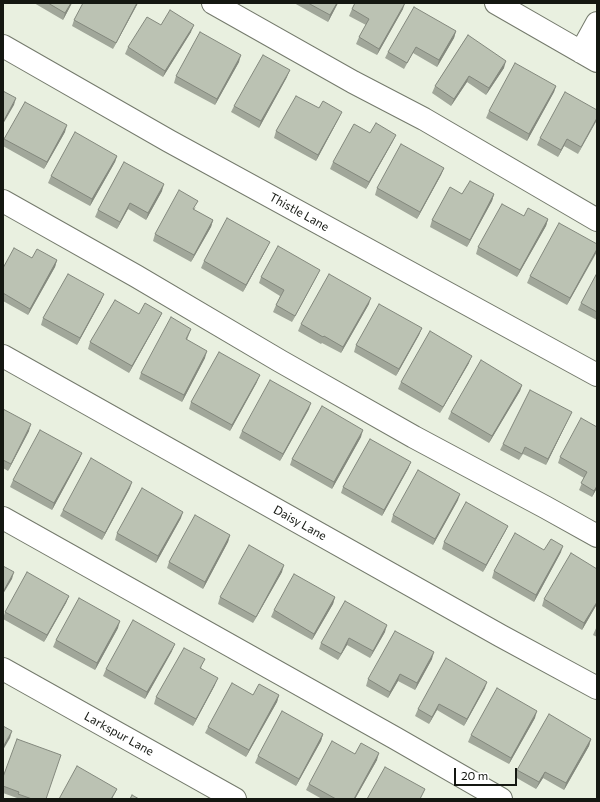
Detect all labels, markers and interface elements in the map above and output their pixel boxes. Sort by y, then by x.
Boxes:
street label: Thistle Lane [267,190,331,234]
street label: Daisy Lane [271,503,329,543]
street label: Larkspur Lane [82,709,156,759]
scale bar [456,760,519,786]
text: 20 m [461,768,488,782]

